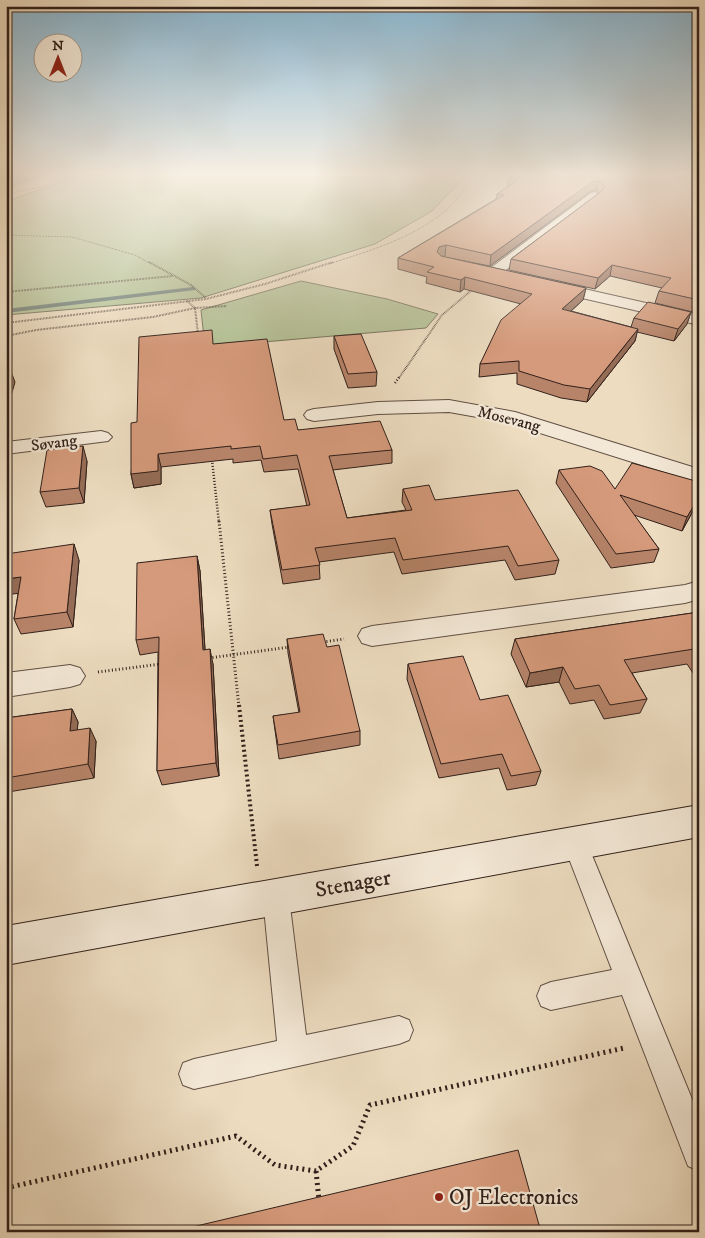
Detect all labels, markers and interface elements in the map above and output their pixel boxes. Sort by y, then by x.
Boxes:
north arrow [32,32,82,82]
text: N [52,37,64,55]
street label: Mosevang [475,402,543,437]
street label: Søvang [30,430,78,456]
street label: Stenager [313,864,394,904]
place label: OJ Electronics [449,1184,578,1211]
marker: OJ Electronics [433,1191,445,1203]

